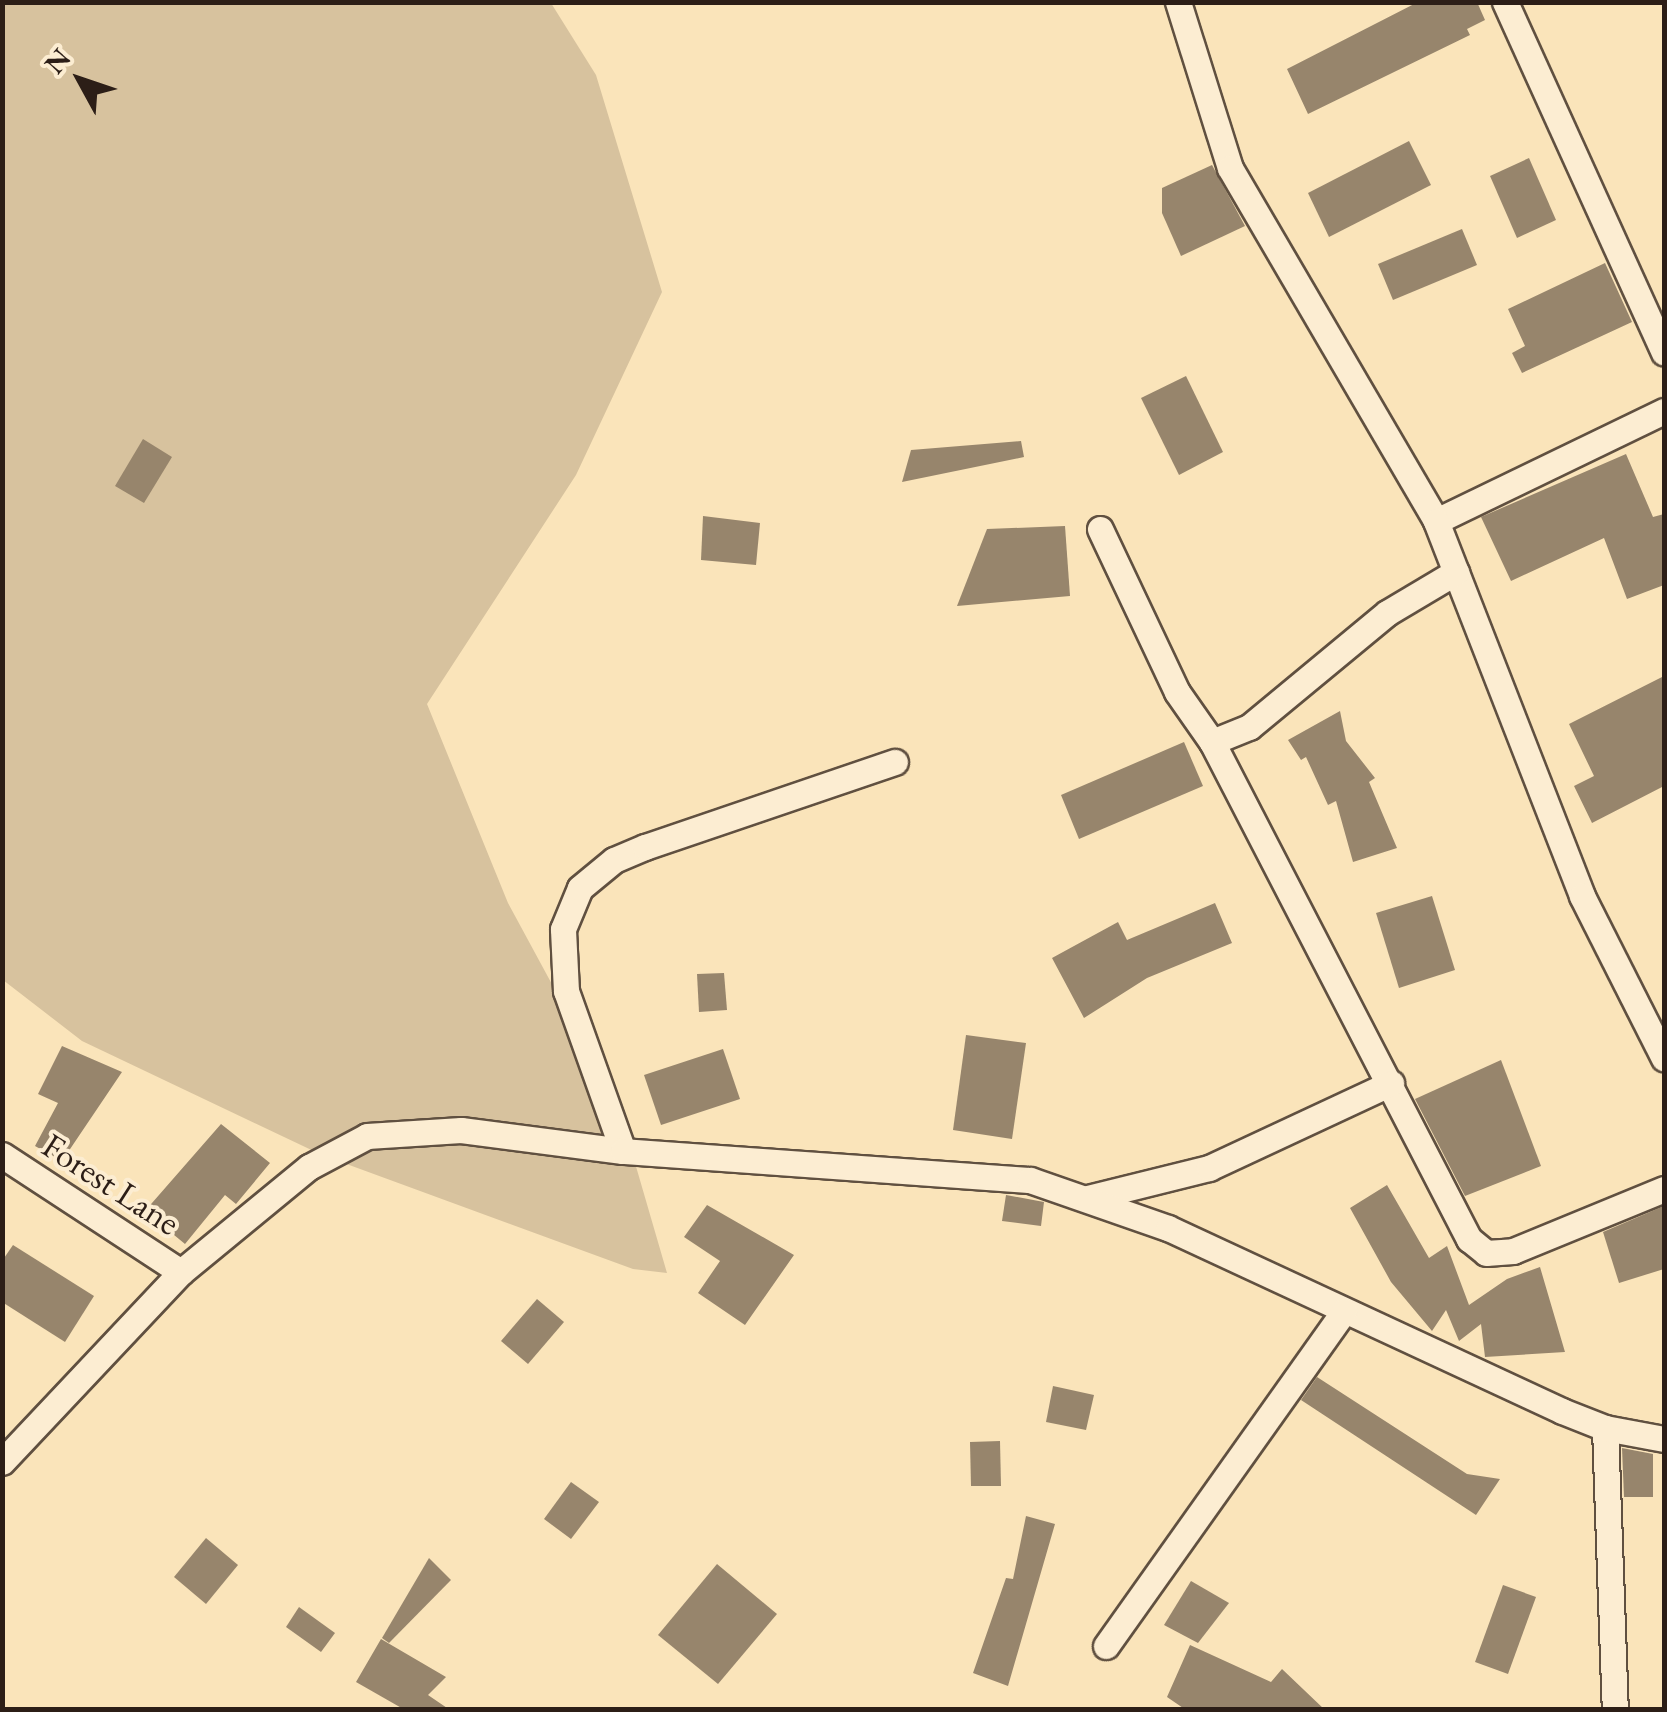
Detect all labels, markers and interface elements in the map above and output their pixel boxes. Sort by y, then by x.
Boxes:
north arrow [30,30,130,130]
text: N [36,40,78,81]
street label: Forest Lane [34,1124,188,1244]

